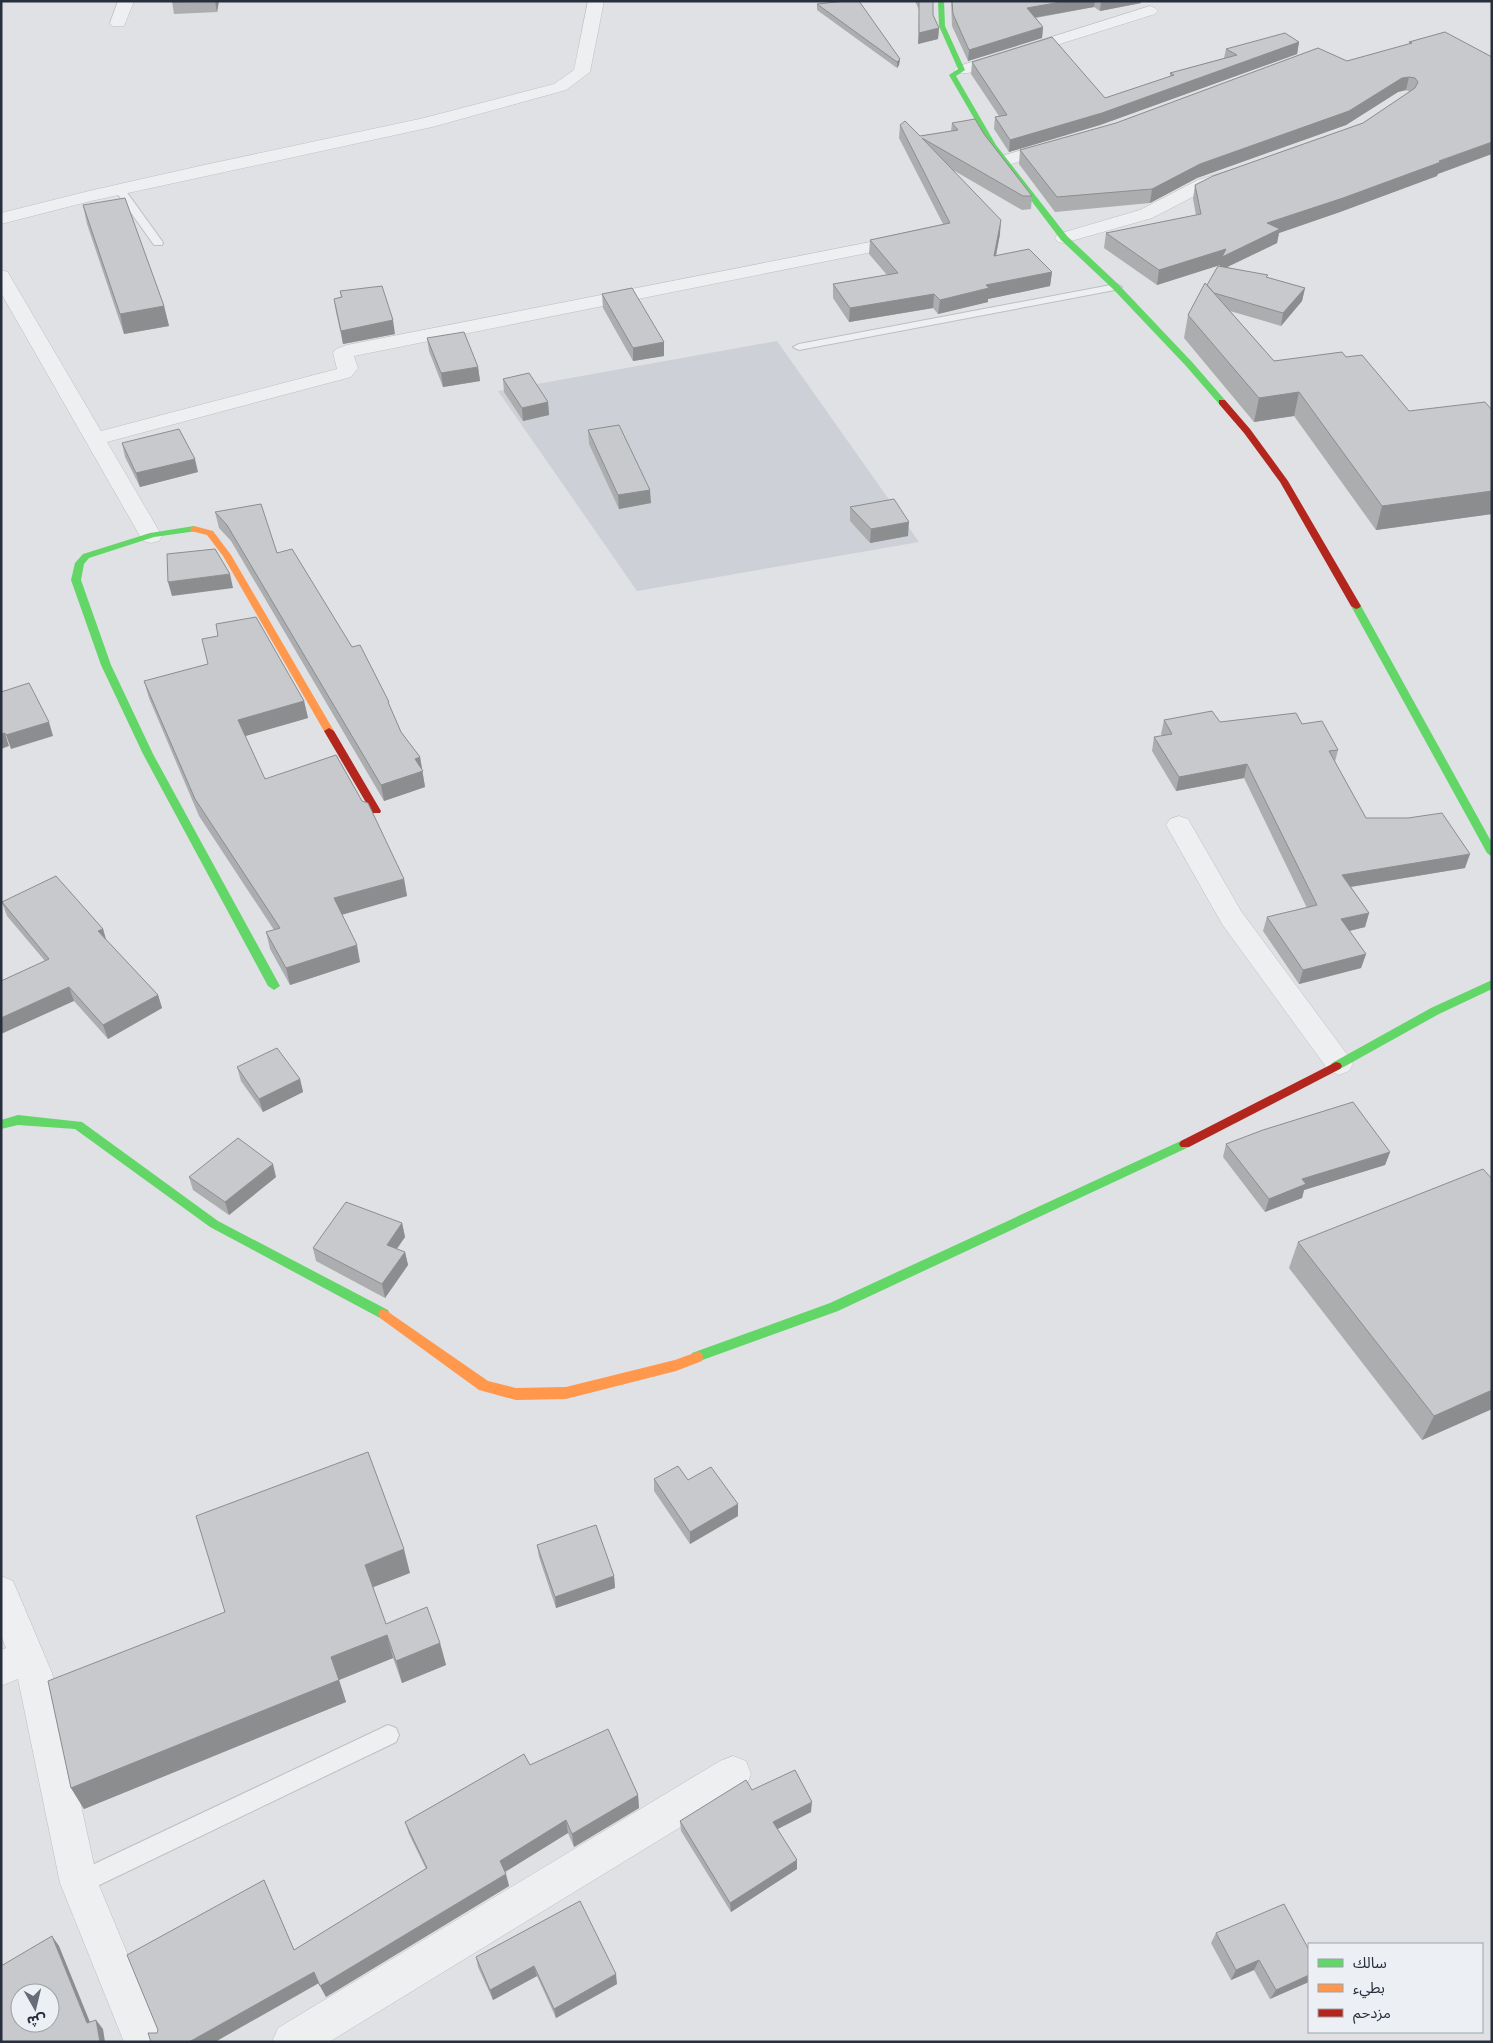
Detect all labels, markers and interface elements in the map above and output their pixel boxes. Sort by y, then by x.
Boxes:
legend [1308,1943,1483,2033]
text: سالك [1353,1953,1387,1971]
text: بطيء [1353,1978,1385,1999]
north arrow [10,1983,60,2033]
text: مزدحم [1353,2003,1391,2024]
text: ش [26,2012,48,2031]

